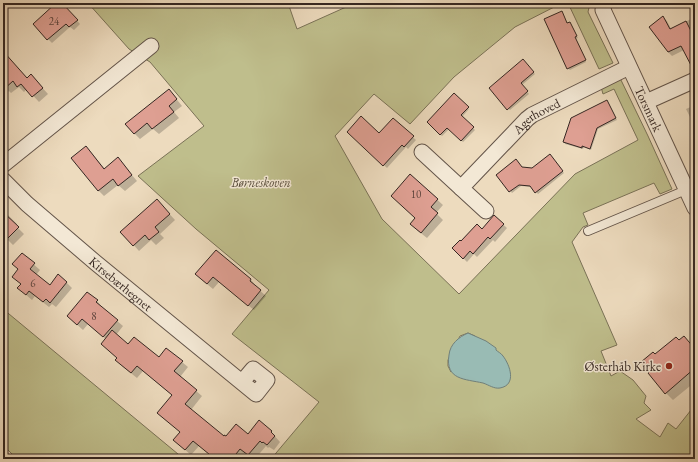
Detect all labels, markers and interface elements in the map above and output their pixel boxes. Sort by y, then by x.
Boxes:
house number: 24 [49,14,60,28]
street label: Torsmark [631,84,667,135]
street label: Agerhoved [508,94,563,139]
park label: Børneskoven [230,174,291,191]
house number: 10 [411,187,421,201]
street label: Kirsebærhegnet [85,253,156,315]
house number: 6 [30,276,36,290]
house number: 8 [91,309,97,323]
place label: Østerhåb Kirke [585,358,661,375]
marker: Østerhåb Kirke [664,361,674,371]

